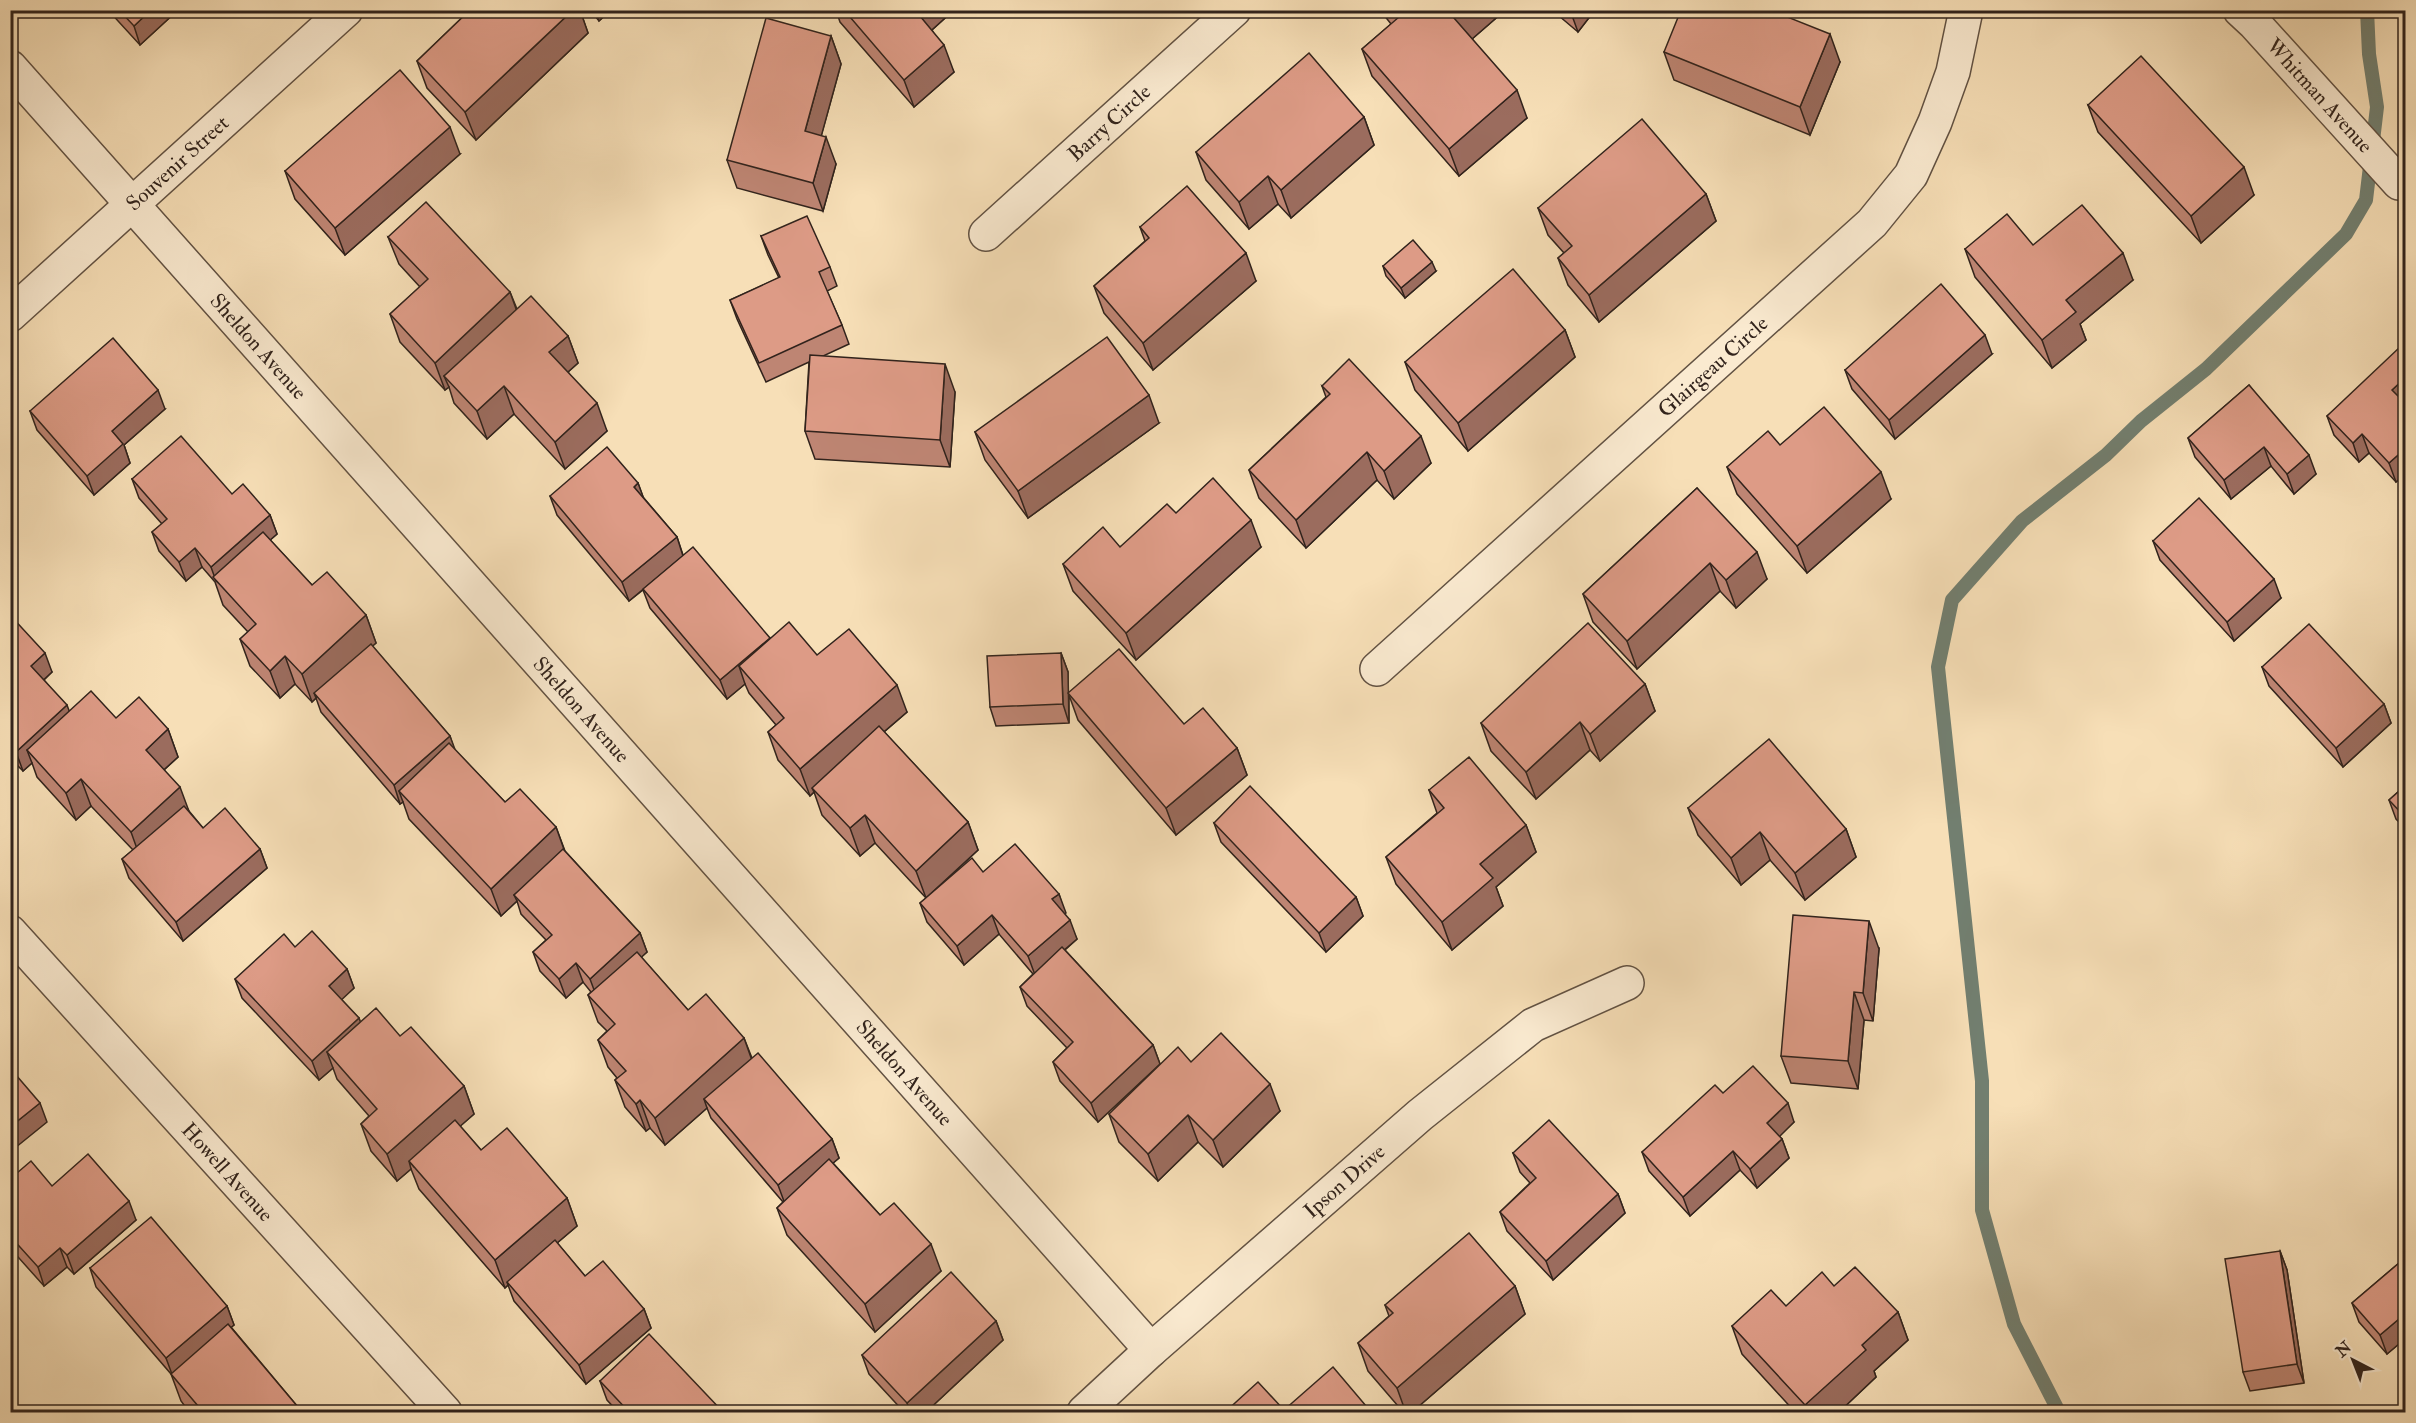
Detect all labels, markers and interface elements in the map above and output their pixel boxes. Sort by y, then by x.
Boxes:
street label: Whitman Avenue [2260,32,2379,159]
street label: Barry Circle [1062,78,1157,167]
street label: Souvenir Street [120,109,235,217]
street label: Sheldon Avenue [204,288,313,405]
street label: Glairgeau Circle [1652,310,1774,423]
street label: Sheldon Avenue [527,651,636,769]
street label: Sheldon Avenue [850,1014,959,1132]
street label: Howell Avenue [176,1117,280,1227]
street label: Ipson Drive [1298,1138,1391,1224]
north arrow [2323,1330,2383,1390]
text: N [2331,1337,2356,1362]

